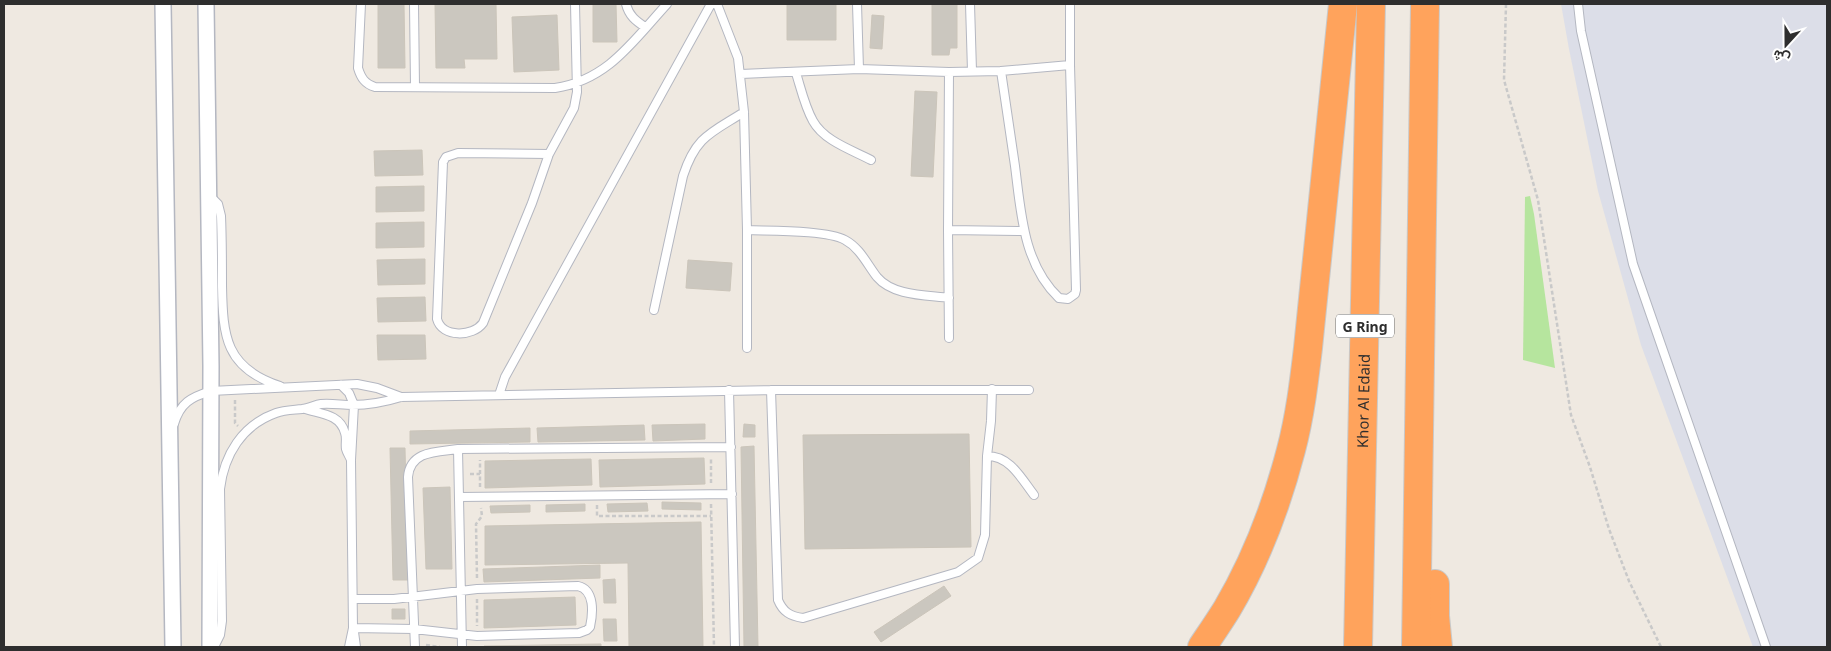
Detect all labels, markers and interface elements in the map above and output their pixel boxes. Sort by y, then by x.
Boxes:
north arrow [1761,20,1811,70]
text: ش [1770,46,1792,69]
road number: G Ring [1336,314,1394,338]
street label: Khor Al Edaid [1352,354,1374,448]

